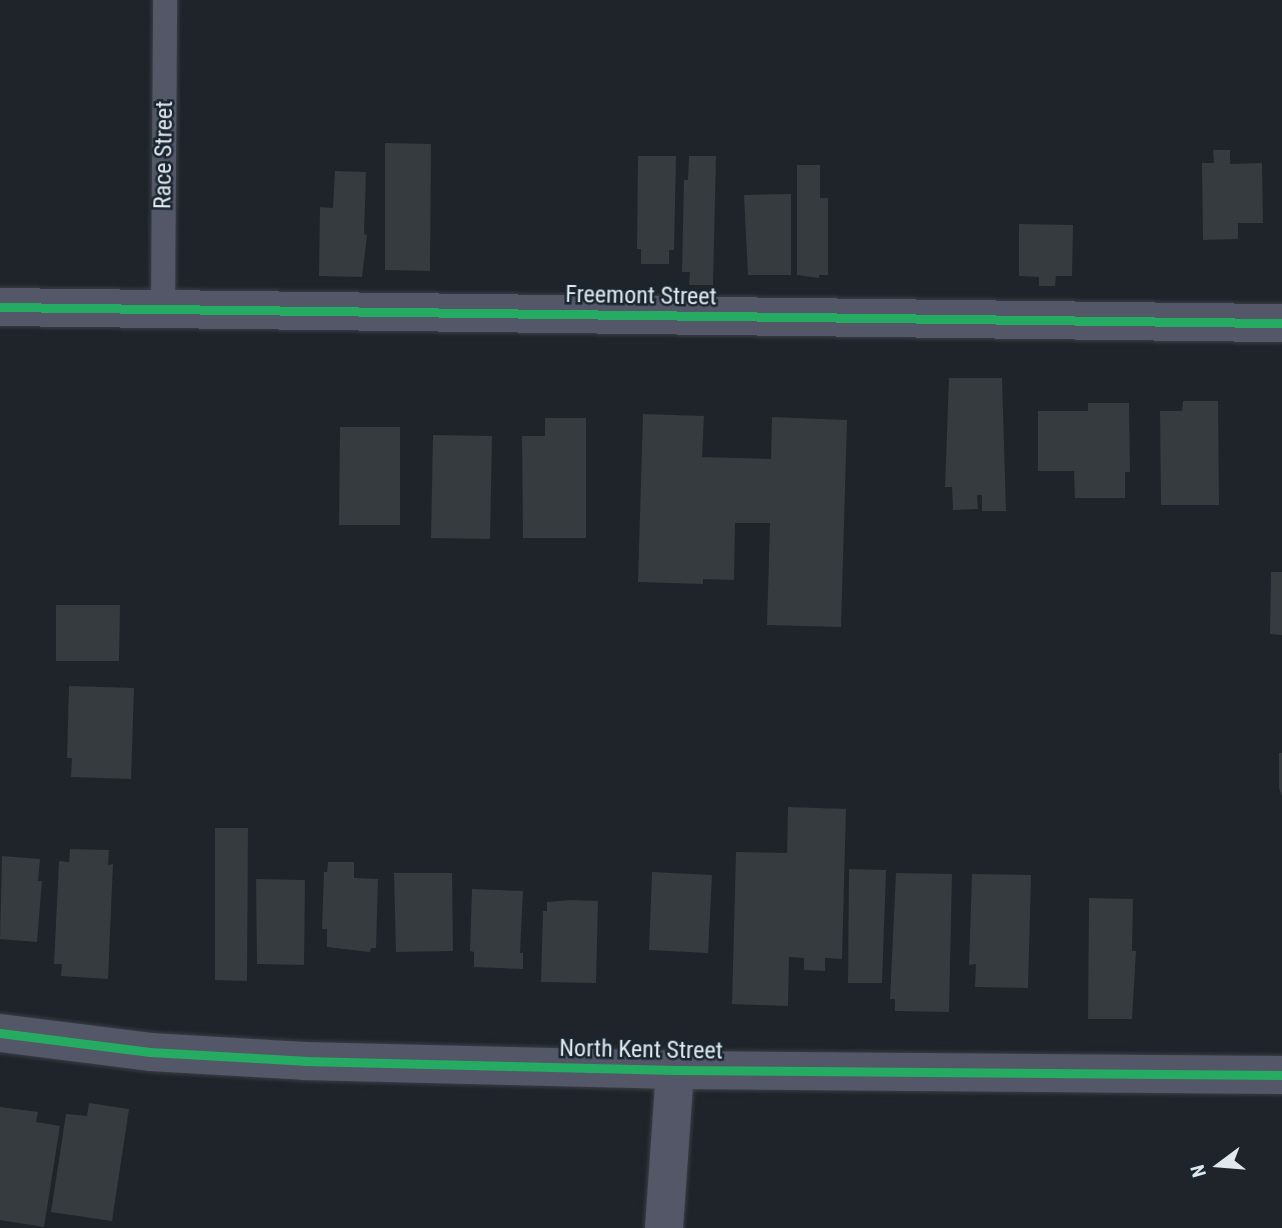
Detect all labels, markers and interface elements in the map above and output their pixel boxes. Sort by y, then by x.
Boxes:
street label: Race Street [149,101,179,209]
street label: Freemont Street [565,280,717,312]
street label: North Kent Street [559,1034,723,1066]
north arrow [1184,1130,1254,1200]
text: N [1186,1162,1211,1180]

